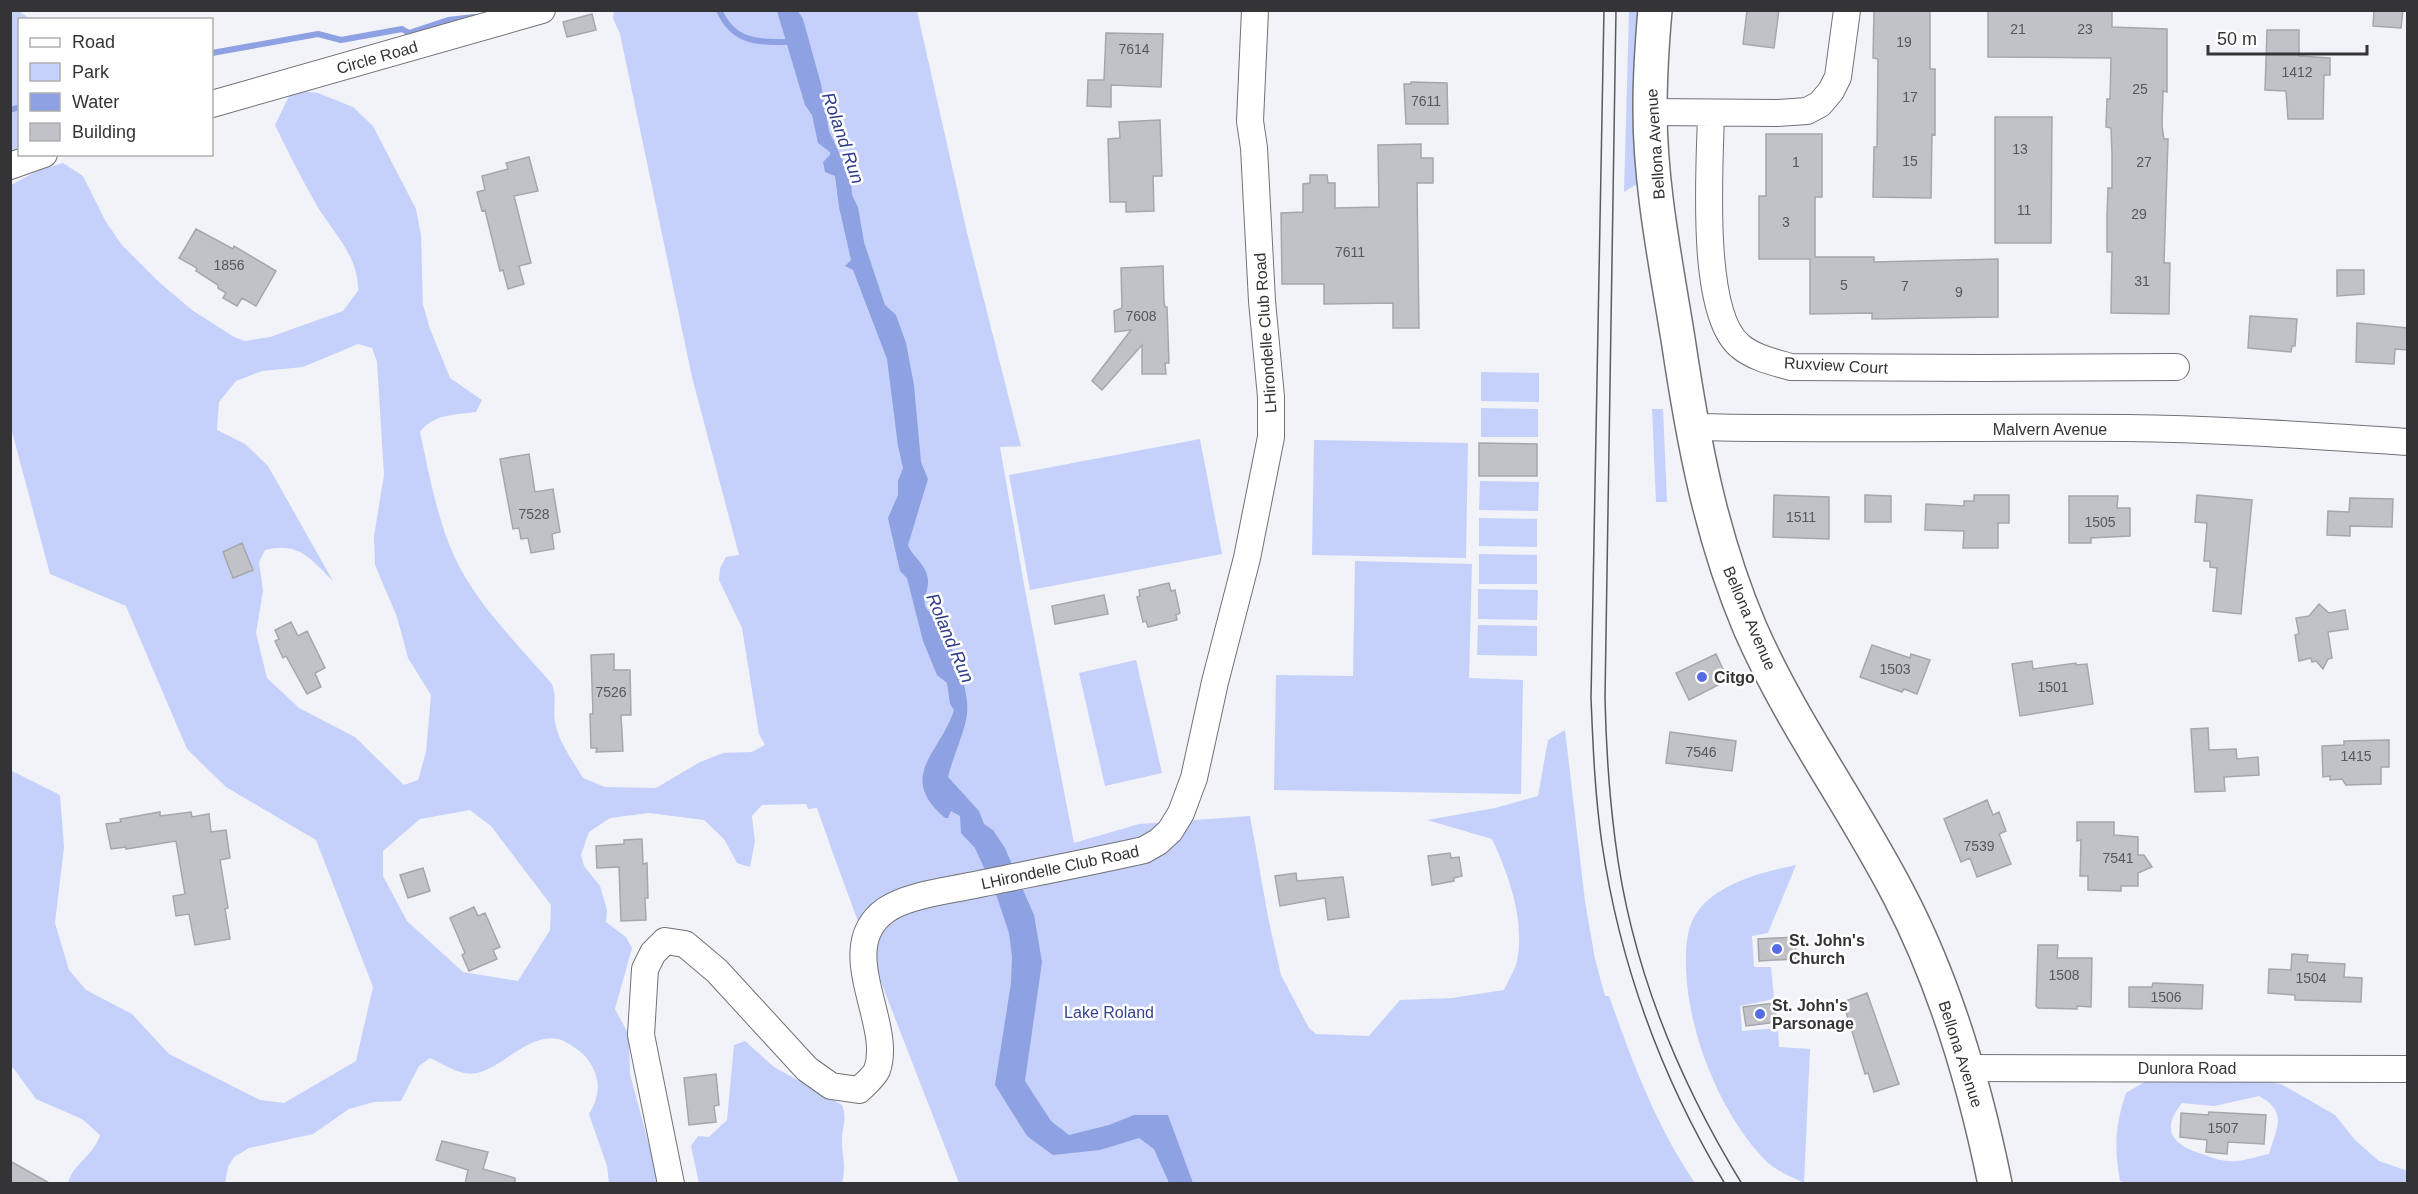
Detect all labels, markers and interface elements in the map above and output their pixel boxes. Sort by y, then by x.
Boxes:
legend [18,18,213,156]
scale bar [2208,18,2367,56]
house number: 21 [2010,21,2026,37]
house number: 23 [2077,21,2093,37]
text: 50 m [2217,29,2257,49]
text: Road [72,32,115,52]
house number: 19 [1896,34,1912,50]
street label: Circle Road [335,38,420,77]
house number: 7614 [1118,41,1150,57]
text: Park [72,62,110,82]
house number: 1412 [2281,64,2313,80]
house number: 25 [2132,81,2148,97]
street label: Bellona Avenue [1643,88,1668,200]
house number: 17 [1902,89,1918,105]
water label: Roland Run [818,90,868,186]
text: Water [72,92,119,112]
house number: 7611 [1411,93,1441,109]
text: Building [72,122,136,142]
house number: 13 [2012,141,2028,157]
house number: 15 [1902,153,1918,169]
house number: 1 [1792,154,1800,170]
house number: 27 [2136,154,2152,170]
house number: 11 [2017,202,2031,218]
house number: 29 [2131,206,2147,222]
house number: 3 [1782,214,1790,230]
house number: 7611 [1335,244,1365,260]
street label: LHirondelle Club Road [1251,252,1280,414]
house number: 1856 [213,257,245,273]
house number: 31 [2134,273,2150,289]
house number: 5 [1840,277,1848,293]
house number: 7 [1901,278,1909,294]
house number: 9 [1955,284,1963,300]
house number: 7608 [1125,308,1157,324]
street label: Ruxview Court [1784,354,1889,377]
street label: Malvern Avenue [1993,421,2107,438]
house number: 7528 [518,506,550,522]
house number: 1511 [1786,509,1816,525]
house number: 1505 [2084,514,2116,530]
street label: Bellona Avenue [1720,564,1779,673]
water label: Roland Run [922,590,978,686]
house number: 1503 [1879,661,1911,677]
place label: Citgo [1714,669,1755,686]
marker: Citgo [1695,670,1709,684]
house number: 1501 [2037,679,2069,695]
house number: 7526 [595,684,627,700]
house number: 7546 [1685,744,1717,760]
house number: 1415 [2340,748,2372,764]
house number: 7539 [1963,838,1995,854]
street label: LHirondelle Club Road [980,842,1141,893]
house number: 7541 [2102,850,2134,866]
place label: St. John's Church [1789,932,1865,967]
marker: St. John's Church [1770,942,1784,956]
house number: 1508 [2048,967,2080,983]
house number: 1504 [2295,970,2327,986]
house number: 1506 [2150,989,2182,1005]
place label: St. John's Parsonage [1772,997,1854,1032]
street label: Bellona Avenue [1935,999,1986,1110]
park label: Lake Roland [1064,1004,1154,1021]
marker: St. John's Parsonage [1753,1007,1767,1021]
street label: Dunlora Road [2138,1060,2236,1077]
house number: 1507 [2207,1120,2239,1136]

